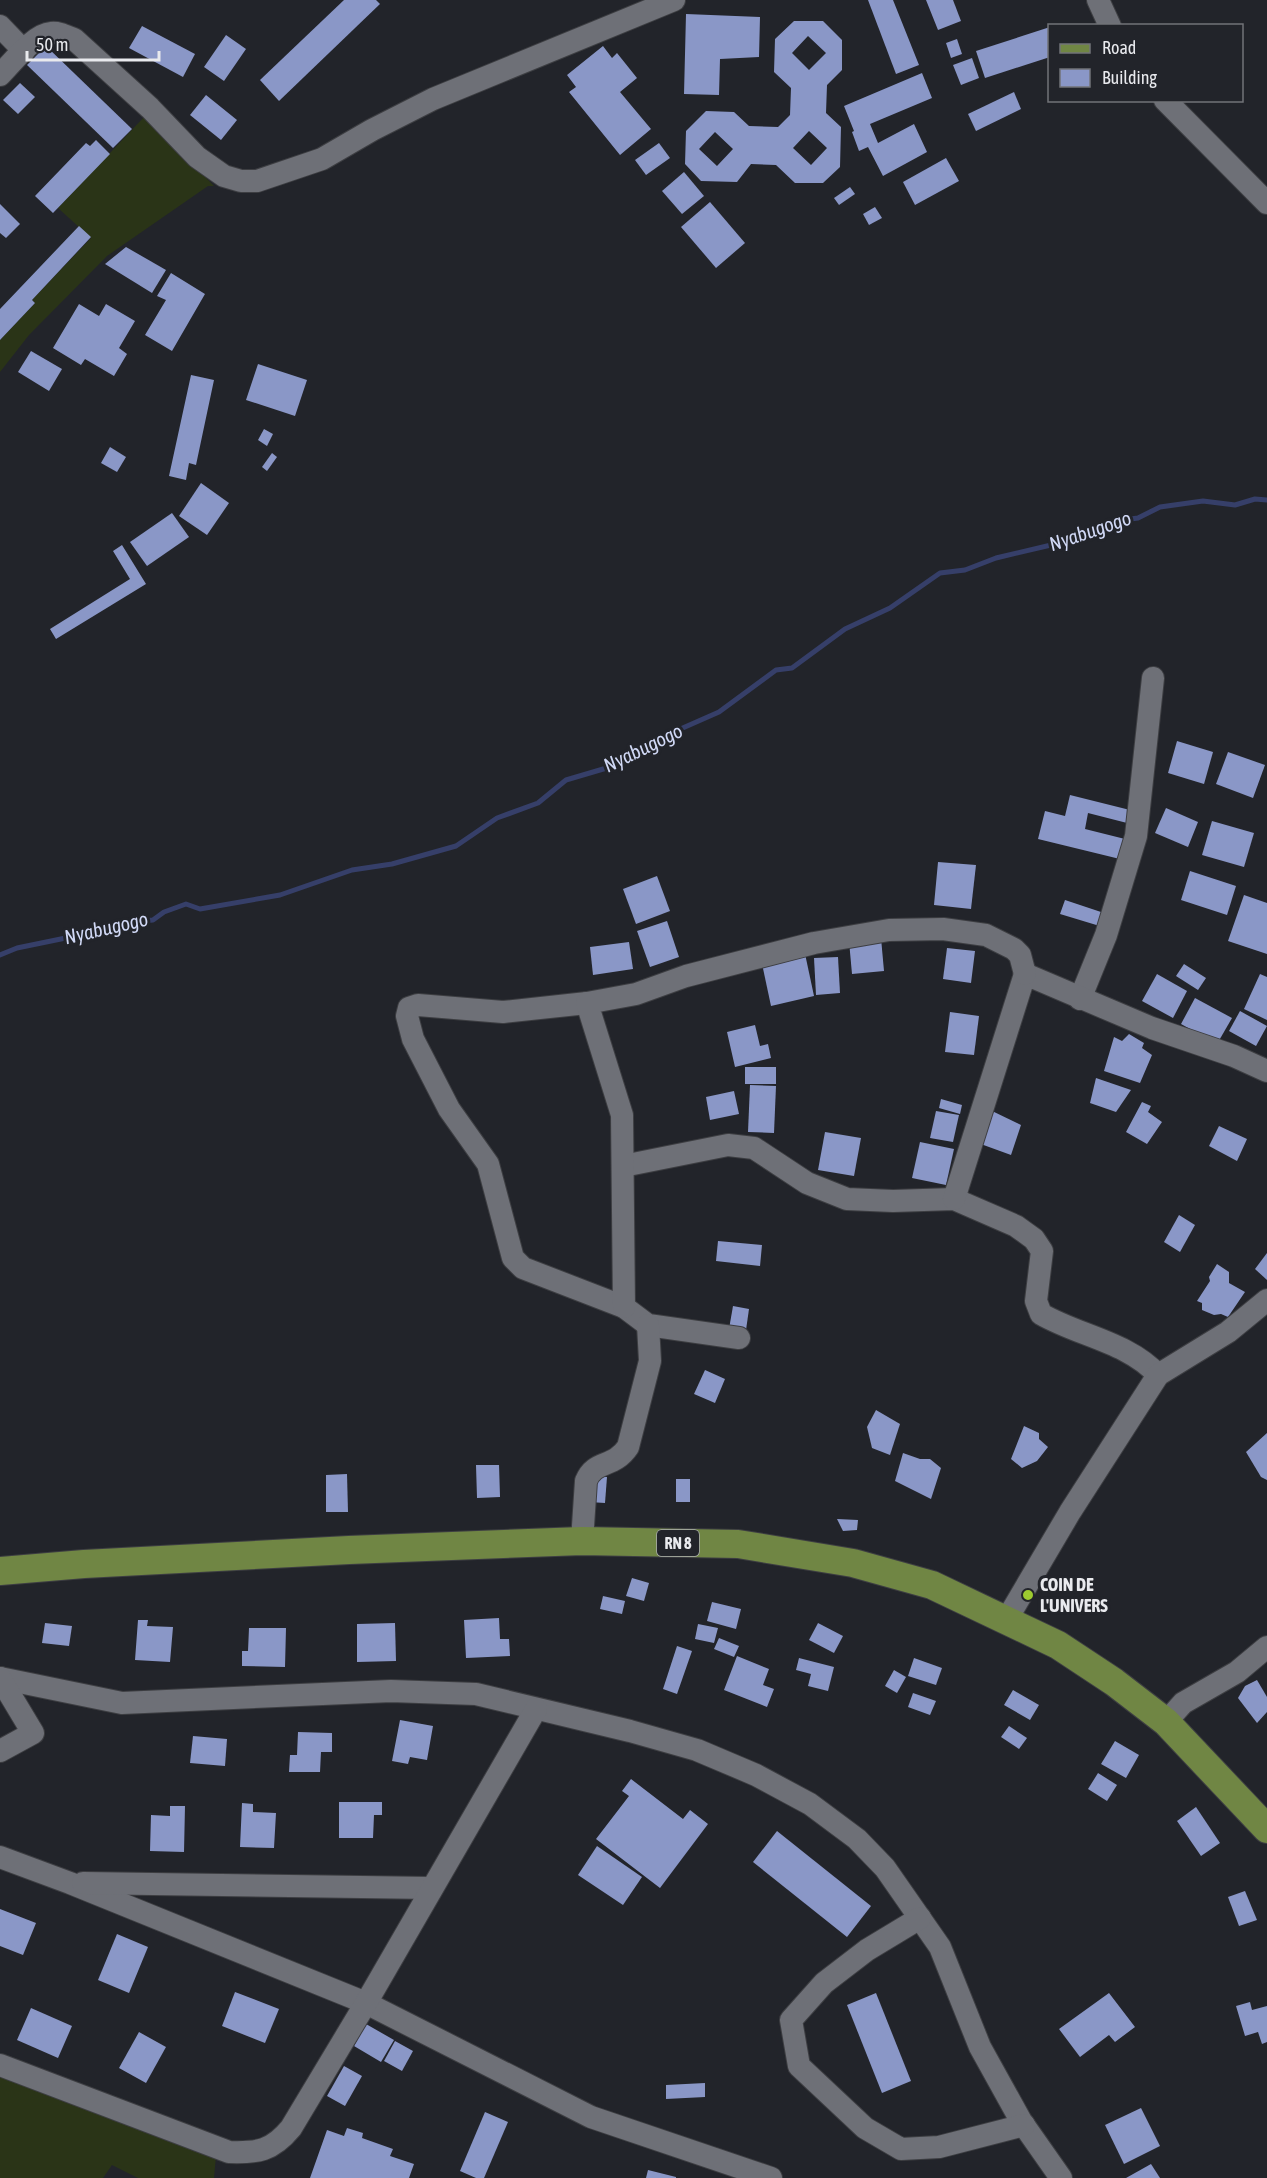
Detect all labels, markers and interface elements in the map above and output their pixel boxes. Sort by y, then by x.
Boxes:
scale bar [27,24,159,62]
legend [1048,24,1243,102]
text: 50 m [36,34,68,55]
text: Road [1102,37,1136,58]
text: Building [1102,67,1157,88]
water label: Nyabugogo [1046,506,1134,555]
water label: Nyabugogo [599,719,686,777]
water label: Nyabugogo [62,907,150,948]
road number: RN 8 [657,1530,699,1556]
place label: COIN DE L'UNIVERS [1040,1574,1108,1616]
marker: COIN DE L'UNIVERS [1021,1588,1035,1602]

